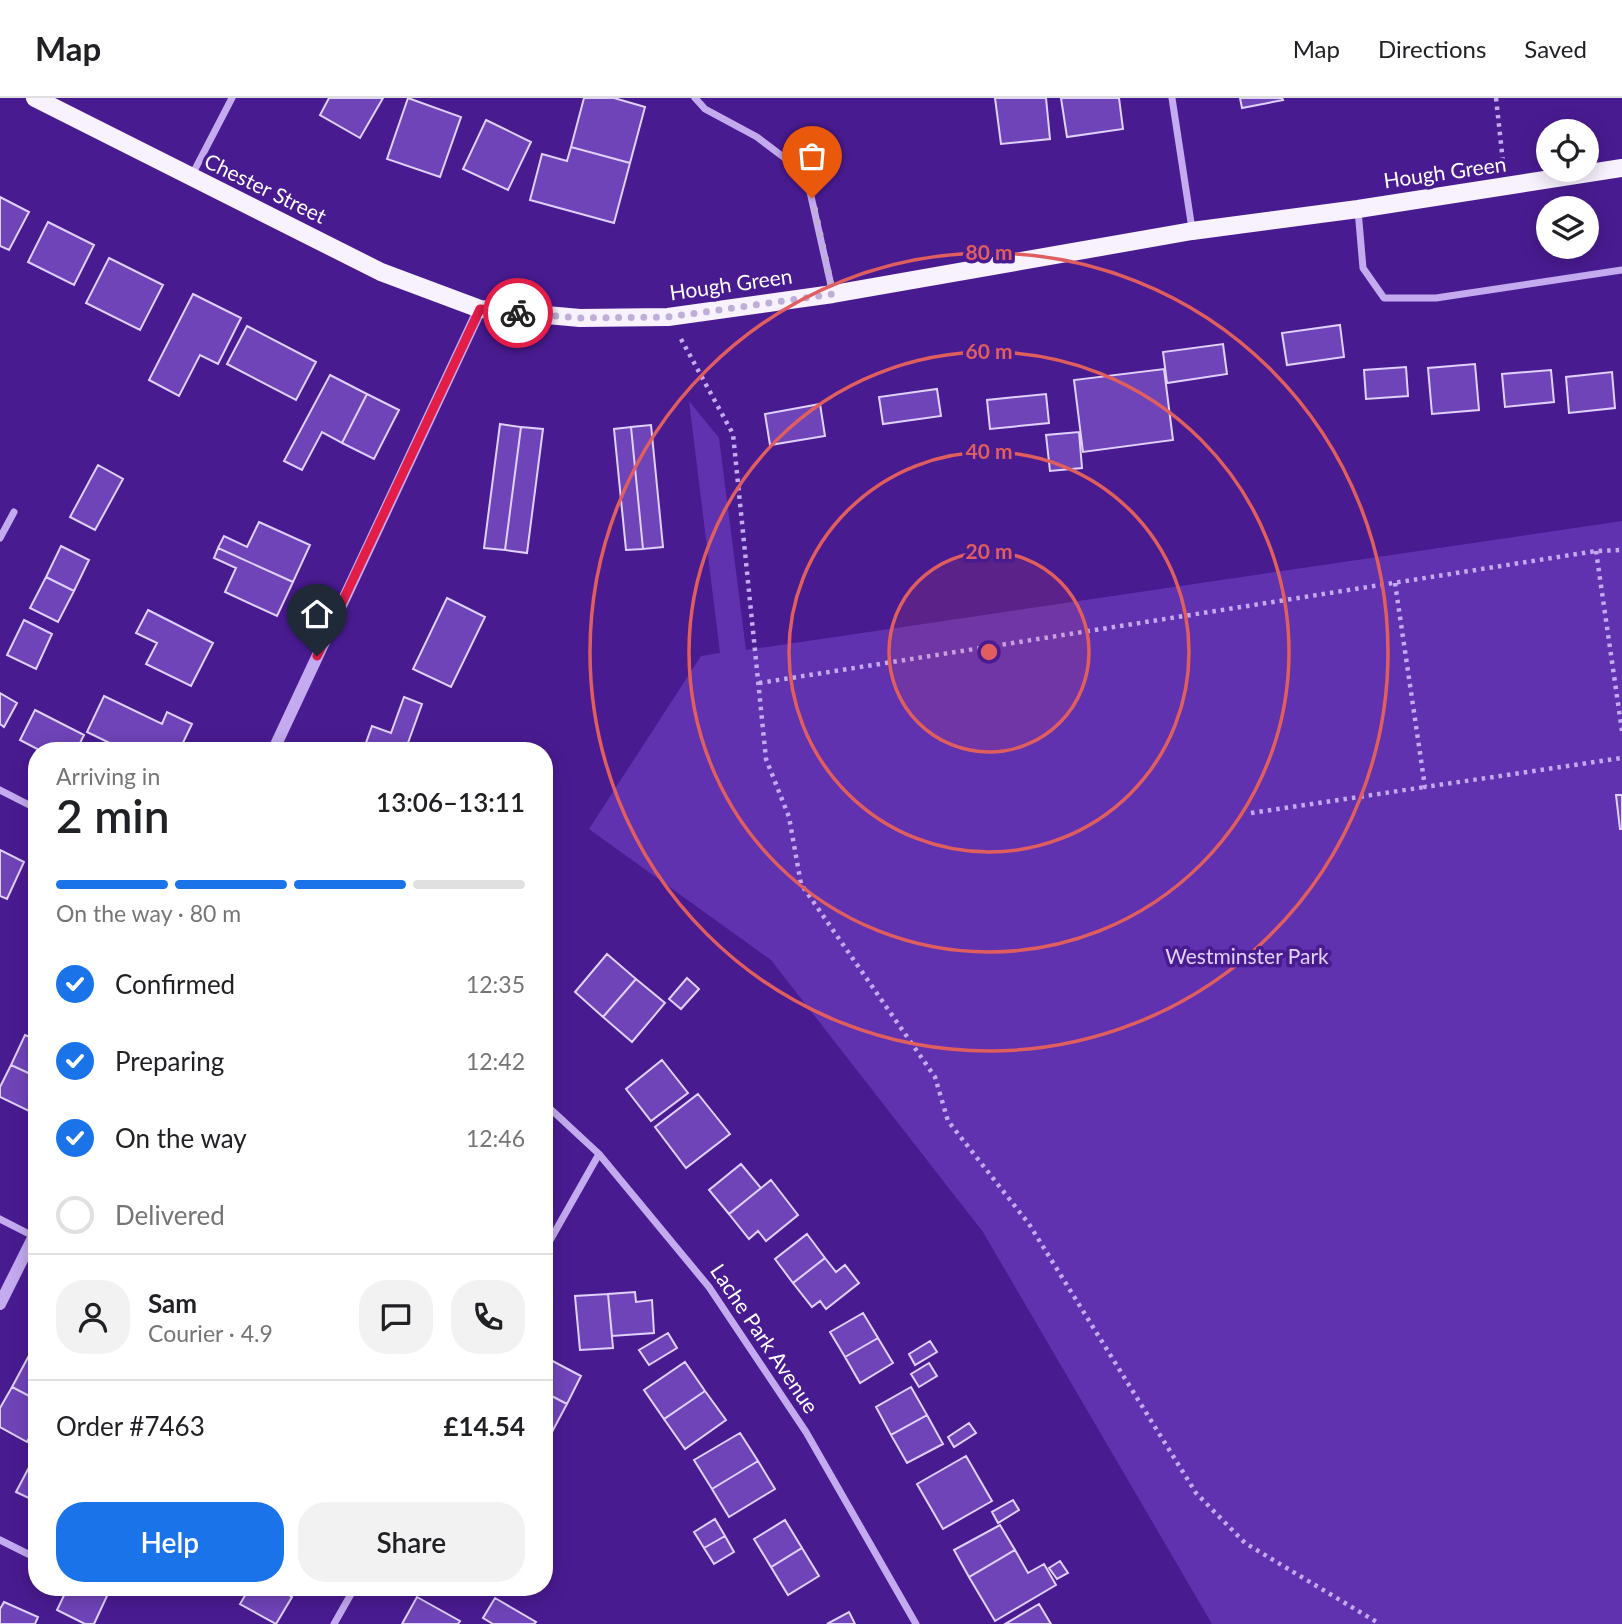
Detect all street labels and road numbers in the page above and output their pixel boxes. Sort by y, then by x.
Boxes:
street label: Chester Street [201,147,331,228]
street label: Hough Green [1382,151,1508,192]
street label: Hough Green [668,263,794,304]
street label: Lache Park Avenue [706,1259,824,1418]

